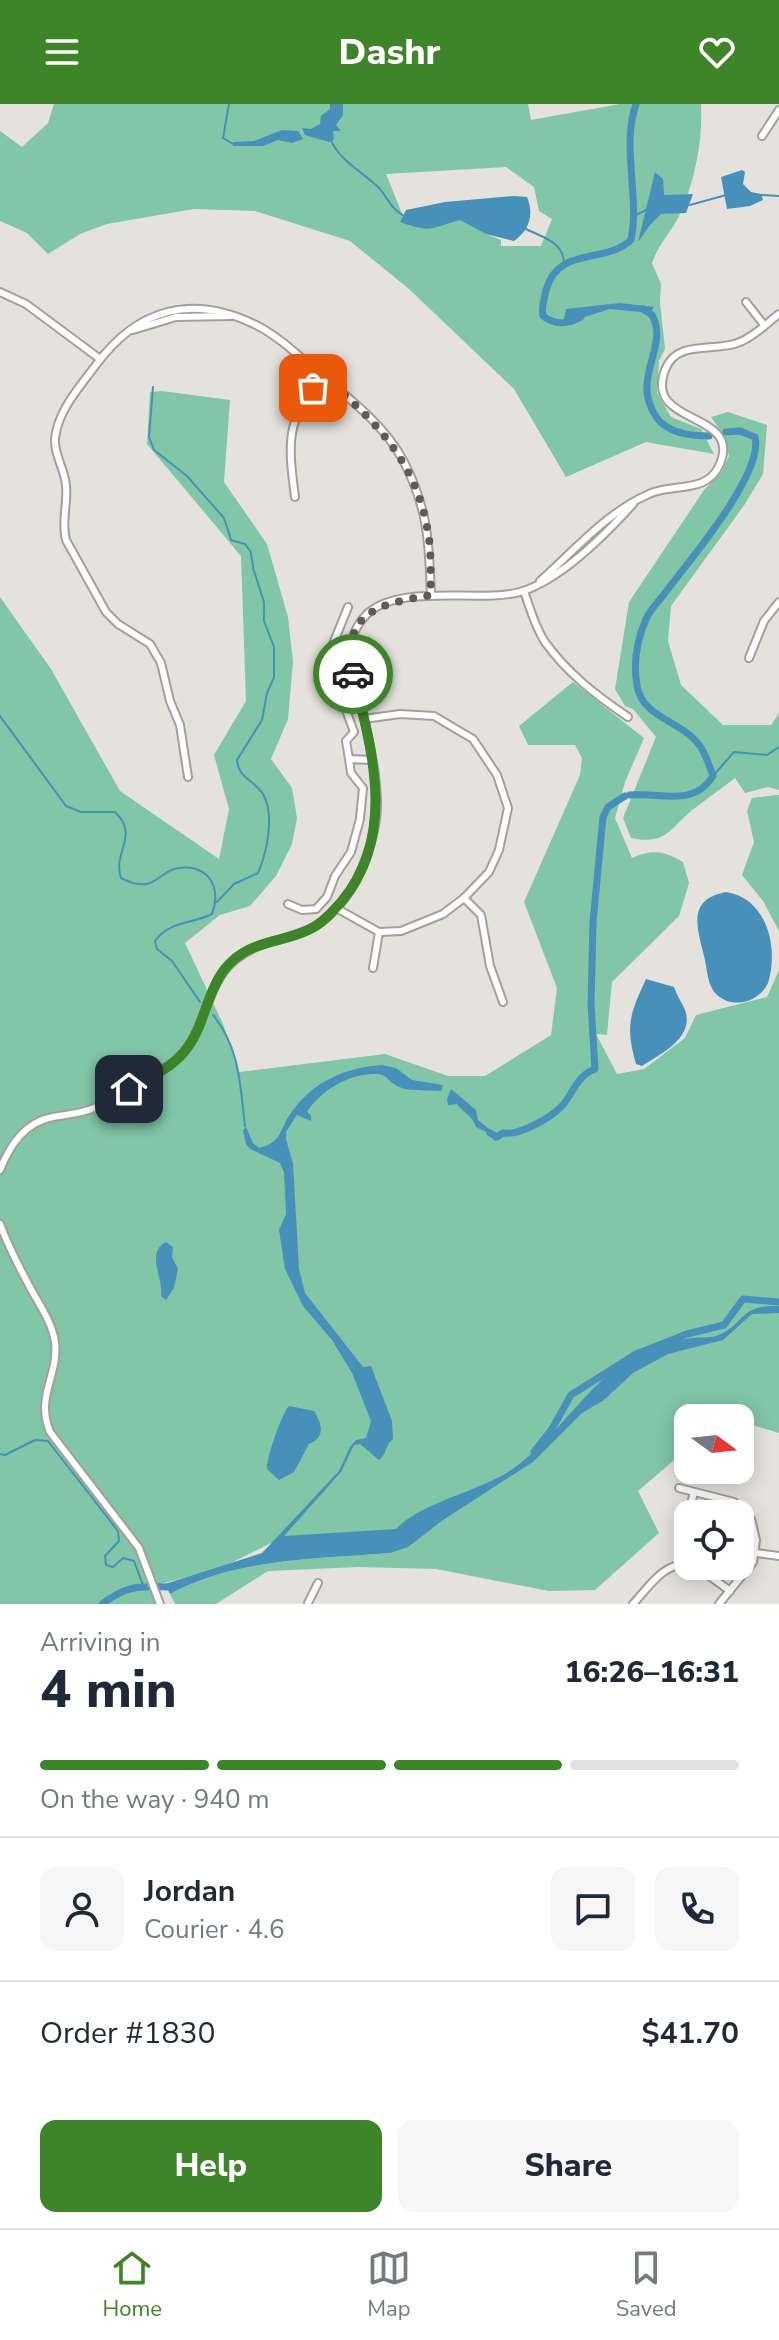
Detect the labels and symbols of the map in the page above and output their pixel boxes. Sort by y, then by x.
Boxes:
pin [279,354,347,422]
courier [313,634,393,714]
pin [95,1055,163,1123]
north arrow [674,1404,754,1484]

